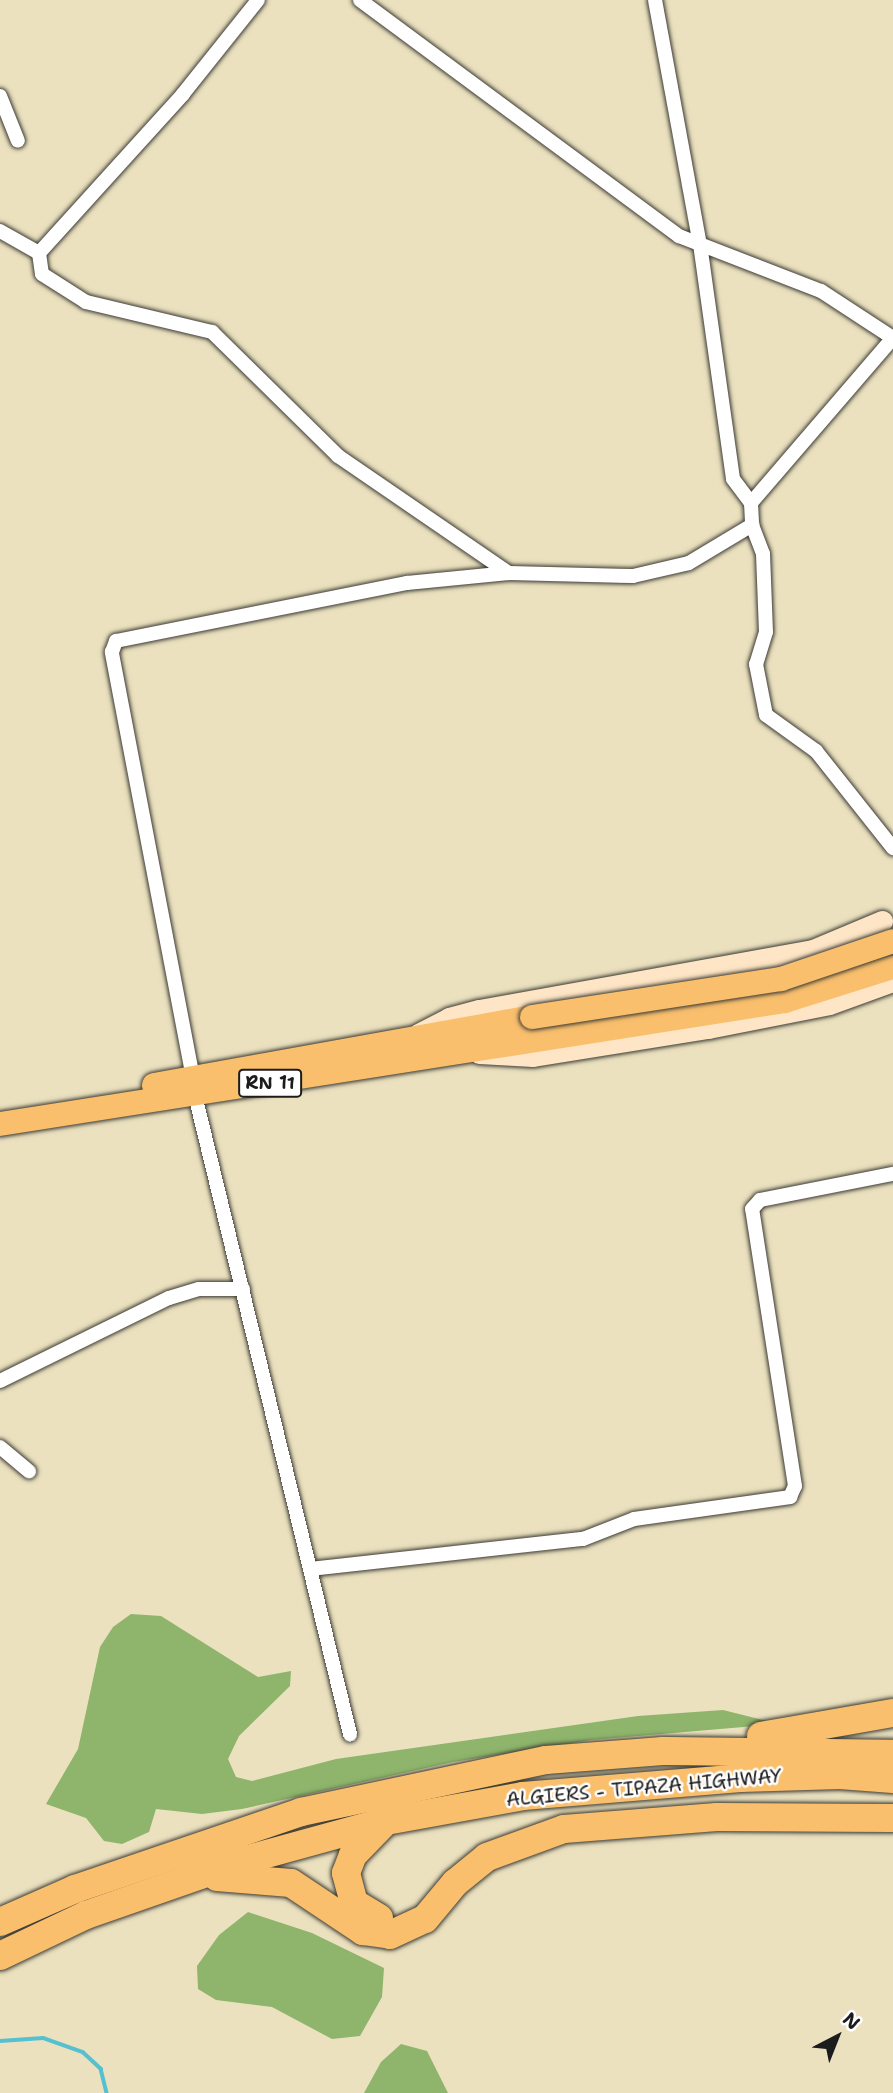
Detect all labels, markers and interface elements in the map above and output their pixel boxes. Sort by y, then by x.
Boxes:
road number: RN 11 [237,1068,303,1098]
street label: ALGIERS - TIPAZA HIGHWAY [505,1765,783,1811]
north arrow [802,2002,872,2072]
text: N [837,2007,865,2035]

